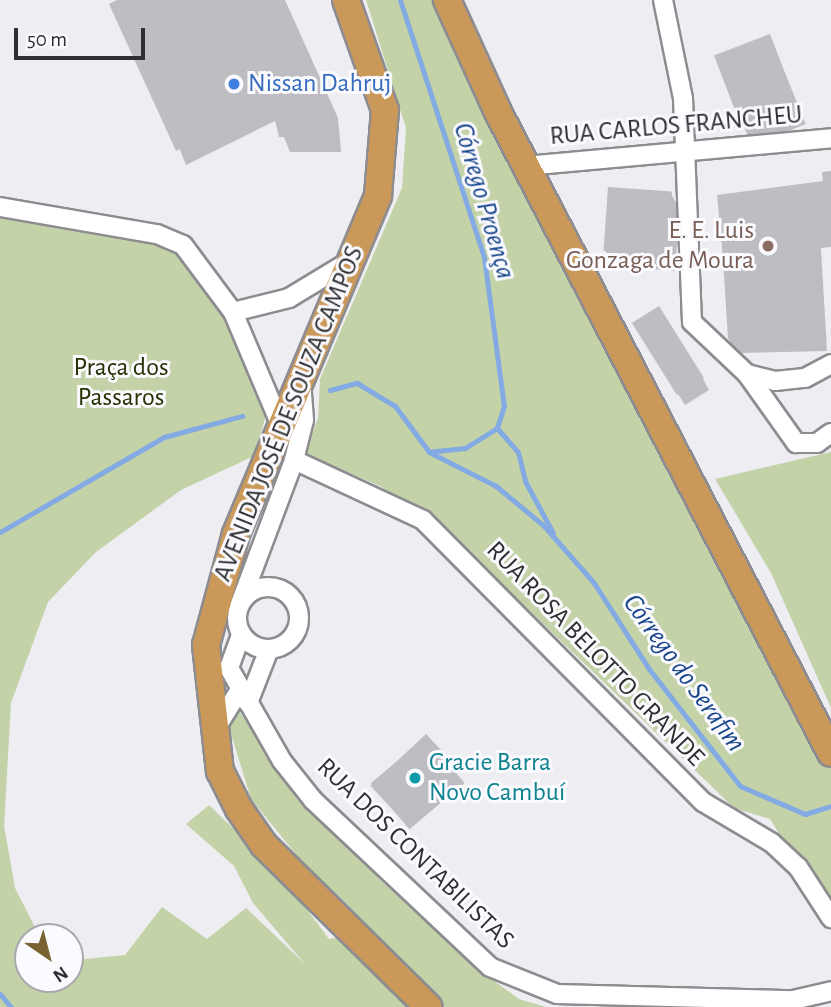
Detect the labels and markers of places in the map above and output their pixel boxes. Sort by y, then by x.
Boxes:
place label: Nissan Dahruj [248,68,391,100]
marker: Nissan Dahruj [226,76,242,92]
place label: E. E. Luis Gonzaga de Moura [566,215,754,276]
marker: E. E. Luis Gonzaga de Moura [760,238,776,254]
place label: Gracie Barra Novo Cambuí [429,747,565,808]
marker: Gracie Barra Novo Cambuí [407,770,423,786]

